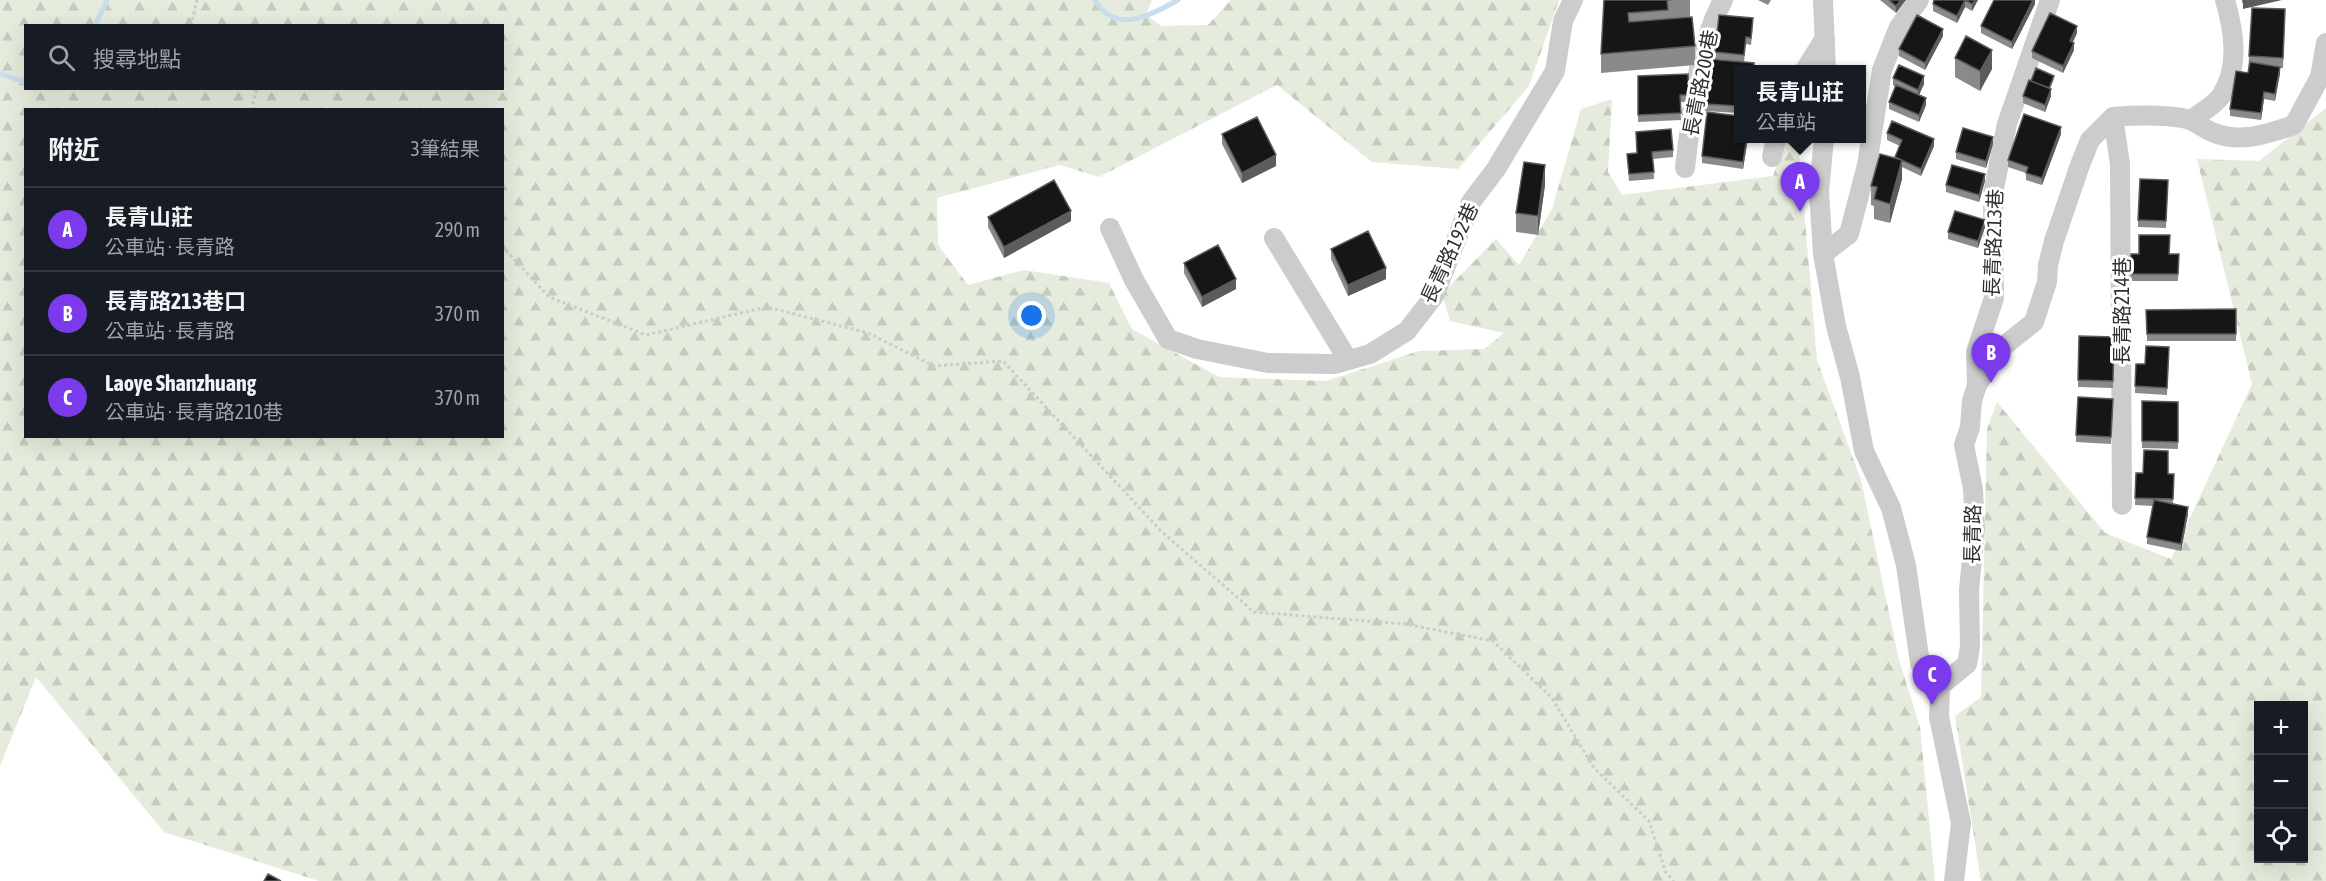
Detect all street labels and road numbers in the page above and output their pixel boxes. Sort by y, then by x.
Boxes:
street label: 長青路200巷 [1678,28,1722,138]
street label: 長青路213巷 [1980,189,2006,297]
street label: 長青路192巷 [1416,199,1482,307]
street label: 長青路214巷 [2110,257,2133,365]
street label: 長青路 [1960,504,1984,564]

